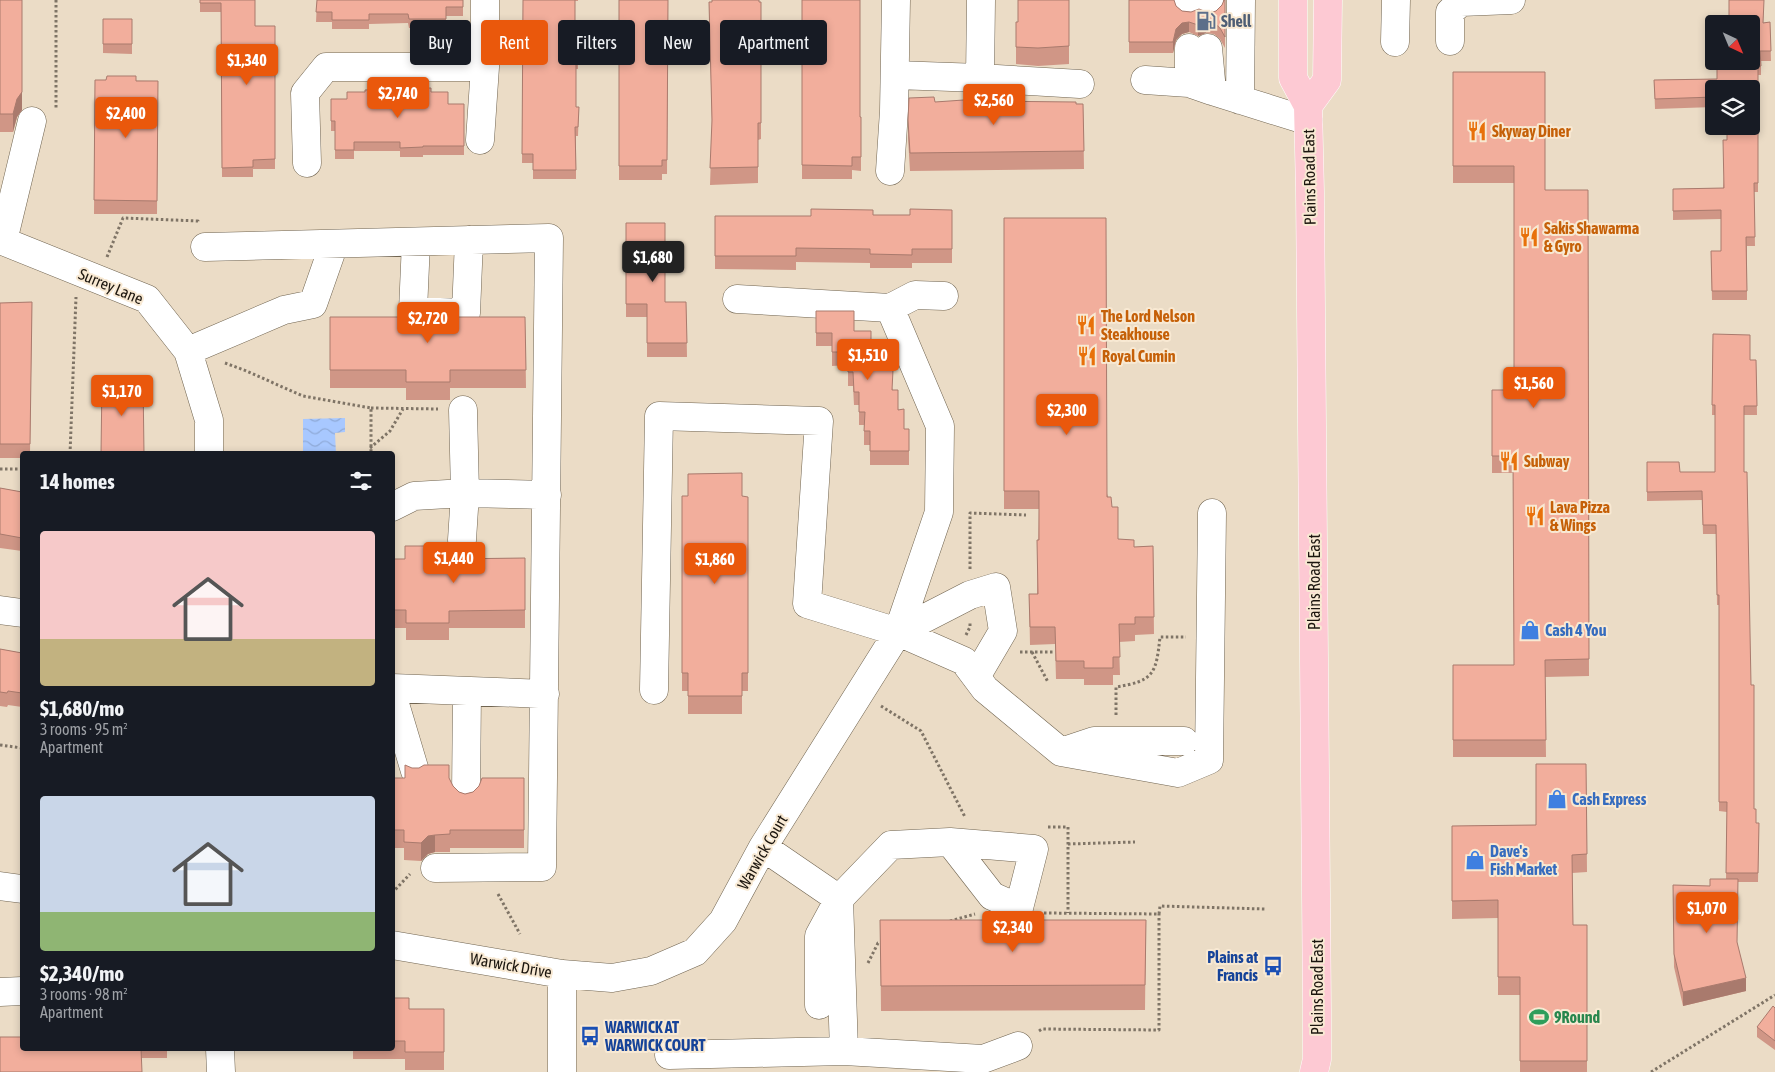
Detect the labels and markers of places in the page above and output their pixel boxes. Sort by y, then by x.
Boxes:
fuel station icon: Shell [1195,10,1217,32]
place label: Shell [1221,12,1252,30]
pin: $1,340 [206,44,288,86]
pin: $2,740 [357,76,439,119]
pin: $2,560 [953,84,1035,126]
pin: $2,400 [85,96,167,139]
restaurant icon: Skyway Diner [1466,120,1488,142]
place label: Skyway Diner [1492,122,1571,140]
place label: Sakis Shawarma & Gyro [1544,219,1639,255]
restaurant icon: Sakis Shawarma & Gyro [1518,226,1540,248]
pin: $1,680 [612,240,694,283]
pin: $2,720 [387,302,469,344]
place label: The Lord Nelson Steakhouse [1101,307,1195,343]
restaurant icon: The Lord Nelson Steakhouse [1075,314,1097,336]
pin: $1,510 [827,338,909,381]
restaurant icon: Royal Cumin [1076,345,1098,367]
place label: Royal Cumin [1102,347,1176,365]
pin: $1,560 [1493,366,1575,409]
pin: $1,170 [81,374,163,417]
pin: $2,300 [1026,394,1108,436]
restaurant icon: Subway [1498,450,1520,472]
place label: Subway [1524,452,1570,470]
place label: Lava Pizza & Wings [1550,498,1610,534]
restaurant icon: Lava Pizza & Wings [1524,505,1546,527]
pin: $1,440 [413,542,495,584]
pin: $1,860 [674,542,756,585]
shop icon: Cash 4 You [1519,619,1541,641]
place label: Cash 4 You [1545,621,1607,639]
shop icon: Cash Express [1546,788,1568,810]
place label: Cash Express [1572,790,1647,808]
place label: Dave's Fish Market [1490,842,1558,878]
shop icon: Dave's Fish Market [1464,849,1486,871]
pin: $1,070 [1666,892,1748,934]
pin: $2,340 [972,910,1054,953]
place label: Plains at Francis [1207,948,1258,984]
bus stop icon: Plains at Francis [1262,955,1284,977]
sports icon: 9Round [1528,1006,1550,1028]
place label: 9Round [1554,1008,1601,1026]
place label: WARWICK AT WARWICK COURT [604,1018,707,1054]
bus stop icon: WARWICK AT WARWICK COURT [579,1025,601,1047]

